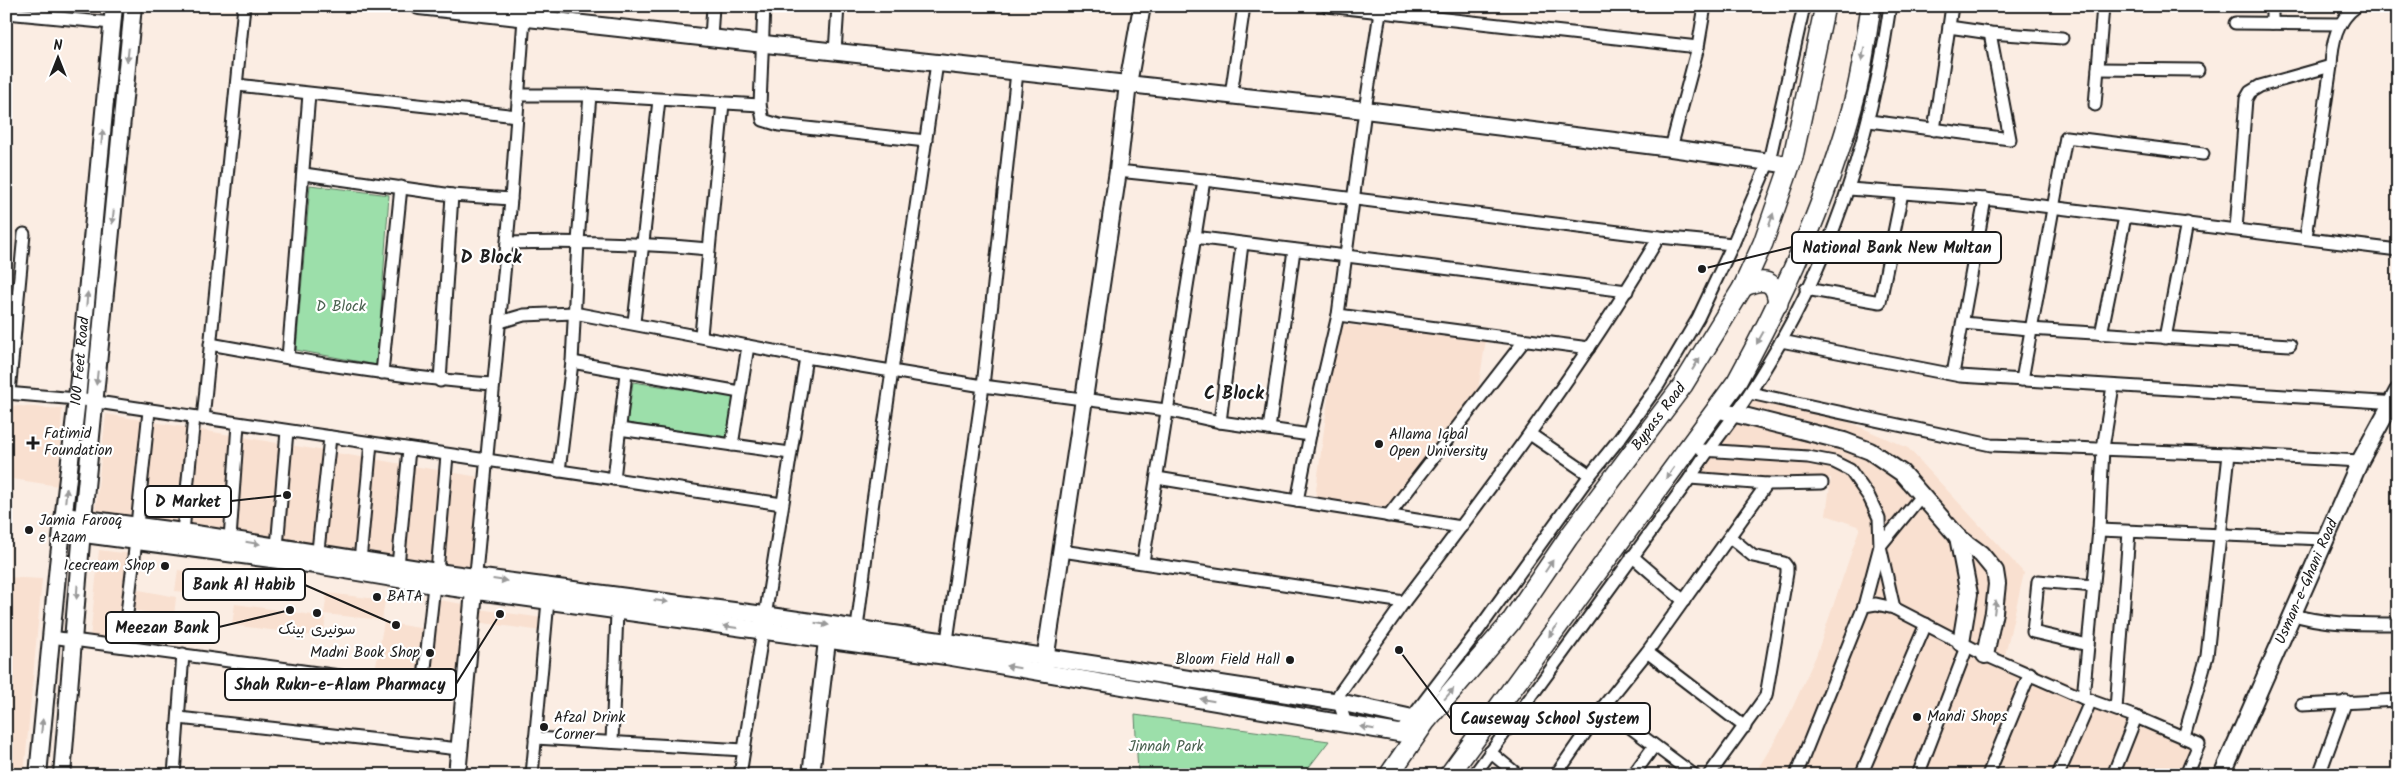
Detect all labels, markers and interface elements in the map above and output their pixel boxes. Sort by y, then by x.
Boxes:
north arrow [32,32,82,82]
text: N [54,35,63,57]
one-way arrow [124,47,132,63]
one-way arrow [1858,47,1866,63]
one-way arrow [98,128,106,144]
one-way arrow [109,209,117,225]
one-way arrow [1767,212,1775,227]
callout: National Bank New Multan [1792,232,2001,263]
text: National Bank New Multan [1802,236,1992,261]
district label: D Block [461,244,523,273]
one-way arrow [83,290,91,306]
park label: D Block [316,295,367,319]
street label: 100 Feet Road [64,315,97,407]
one-way arrow [1756,331,1765,344]
one-way arrow [1692,357,1701,370]
one-way arrow [93,371,101,387]
street label: Bypass Road [1626,377,1693,456]
district label: C Block [1204,380,1265,409]
place label: Fatimid Foundation [44,422,113,463]
place label: Allama Iqbal Open University [1389,423,1488,464]
marker: Fatimid Foundation [26,436,40,450]
marker: Allama Iqbal Open University [1373,438,1385,450]
one-way arrow [1665,466,1676,479]
callout: D Market [145,486,231,517]
one-way arrow [62,487,70,503]
text: D Market [155,490,222,515]
place label: Jamia Farooq e Azam [39,509,122,550]
street label: Usman-e-Ghani Road [2269,515,2345,648]
marker: Jamia Farooq e Azam [23,524,35,536]
one-way arrow [245,539,261,547]
place label: Icecream Shop [64,554,155,578]
one-way arrow [1544,559,1554,573]
marker: Icecream Shop [159,560,171,572]
callout: Bank Al Habib [183,569,305,600]
text: Bank Al Habib [193,573,295,598]
one-way arrow [492,576,508,584]
one-way arrow [73,585,81,601]
place label: BATA [387,585,423,609]
marker: BATA [371,591,383,603]
one-way arrow [653,597,669,605]
one-way arrow [1991,599,1999,615]
marker: سونیری بینک [311,607,323,619]
callout: Meezan Bank [106,612,219,643]
text: Meezan Bank [115,616,210,641]
place label: سونیری بینک [278,618,356,642]
one-way arrow [814,620,830,628]
one-way arrow [722,623,738,631]
one-way arrow [1548,624,1558,638]
place label: Madni Book Shop [310,641,420,665]
marker: Madni Book Shop [424,647,436,659]
place label: Bloom Field Hall [1175,648,1280,672]
marker: Bloom Field Hall [1284,654,1296,666]
one-way arrow [1004,663,1020,671]
callout: Shah Rukn-e-Alam Pharmacy [225,669,456,700]
text: Shah Rukn-e-Alam Pharmacy [234,673,446,698]
one-way arrow [1444,687,1455,700]
one-way arrow [1199,696,1215,704]
callout: Causeway School System [1451,703,1650,734]
place label: Mandi Shops [1927,705,2008,729]
place label: Afzal Drink Corner [554,706,626,747]
text: Causeway School System [1461,707,1639,732]
marker: Mandi Shops [1911,711,1923,723]
one-way arrow [38,718,46,734]
marker: Afzal Drink Corner [538,721,550,733]
one-way arrow [1359,723,1375,731]
park label: Jinnah Park [1129,735,1204,759]

